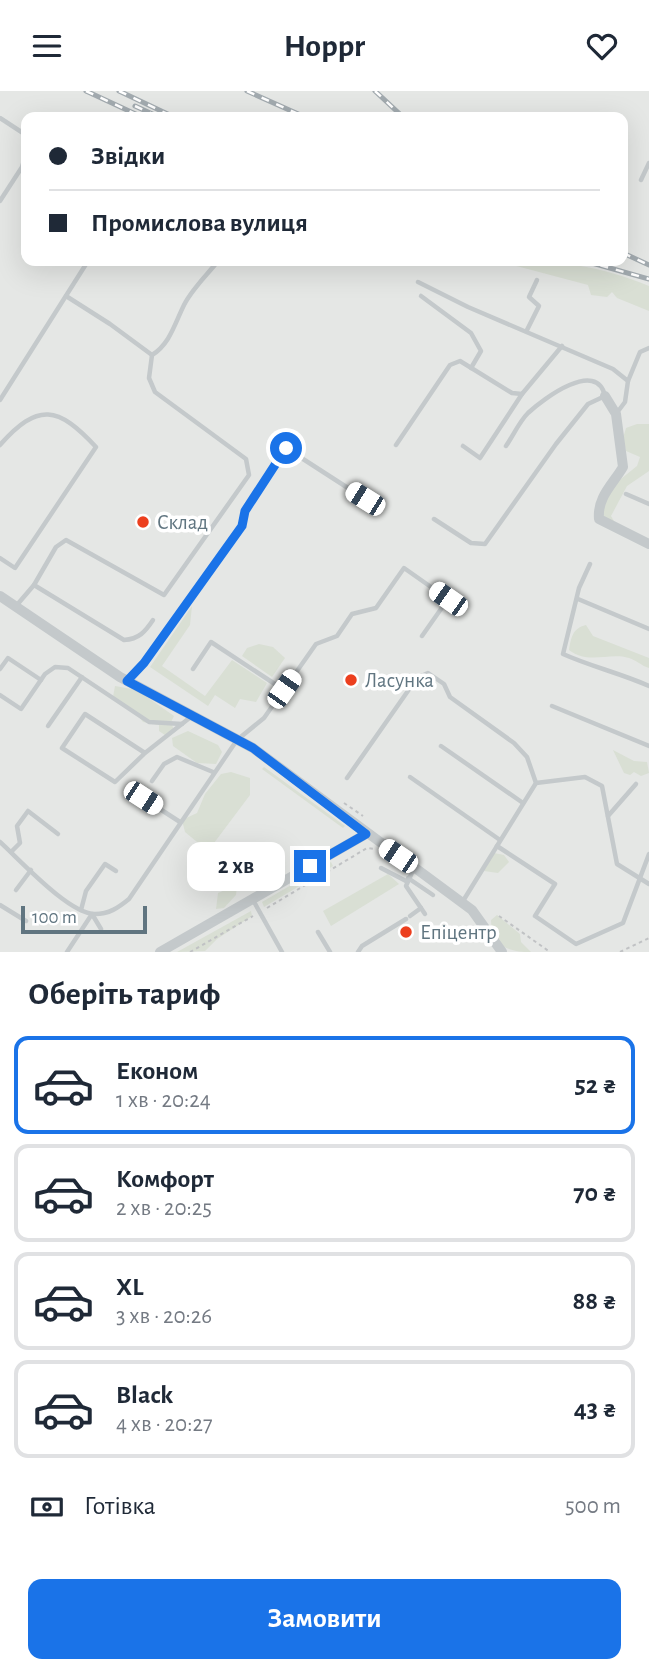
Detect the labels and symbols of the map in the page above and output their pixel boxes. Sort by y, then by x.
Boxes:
route start [270,432,302,464]
car [342,479,389,519]
place label: Склад [157,512,208,533]
marker: Склад [135,514,151,530]
car [425,578,472,620]
car [264,666,305,712]
place label: Ласунка [365,670,434,691]
marker: Ласунка [343,672,359,688]
car [120,778,167,818]
car [375,836,422,876]
callout: 2 хв [188,841,286,891]
route end [294,850,326,882]
scale bar [21,903,147,935]
place label: Епіцентр [420,922,497,943]
marker: Епіцентр [398,924,414,940]

